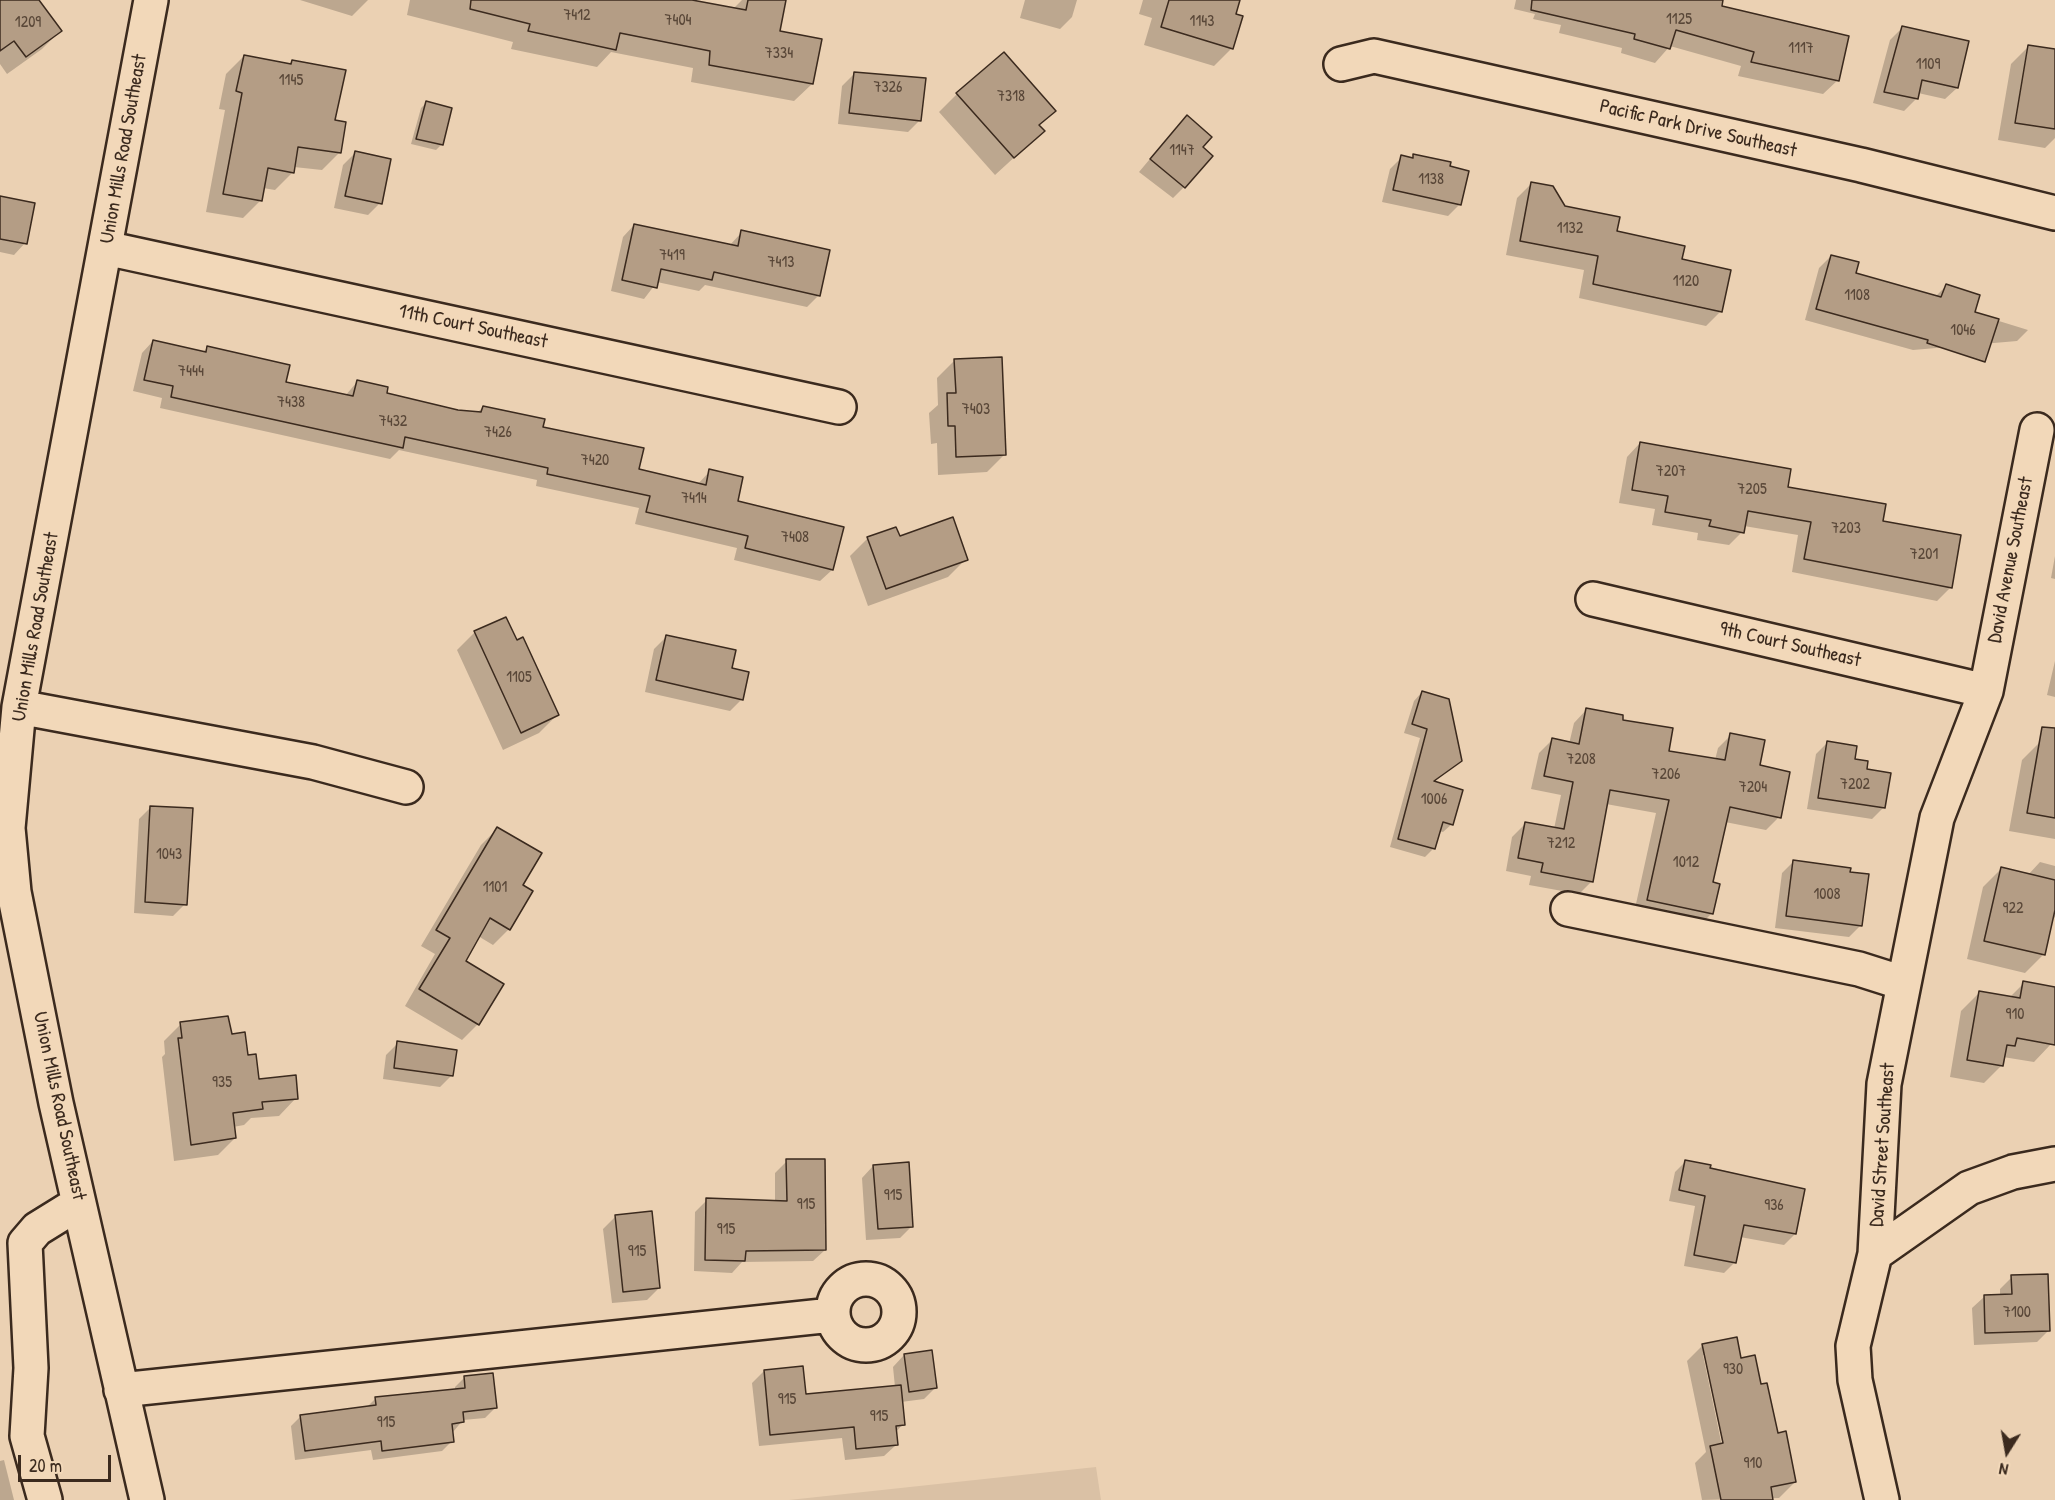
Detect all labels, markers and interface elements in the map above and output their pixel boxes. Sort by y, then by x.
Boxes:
house number: 7412 [563,6,591,26]
house number: 1125 [1666,10,1692,30]
house number: 7404 [664,11,692,31]
house number: 1143 [1190,12,1214,32]
house number: 1209 [15,13,41,33]
house number: 1117 [1788,39,1814,59]
house number: 7334 [765,44,793,64]
street label: Union Mills Road Southeast [96,52,152,246]
house number: 1109 [1916,55,1940,75]
house number: 1145 [279,71,303,91]
house number: 7326 [874,78,902,98]
house number: 7318 [997,87,1025,107]
street label: Pacific Park Drive Southeast [1597,95,1799,163]
house number: 1147 [1169,141,1195,161]
house number: 1138 [1418,170,1444,190]
house number: 1132 [1557,219,1583,239]
house number: 7419 [659,246,685,266]
house number: 7413 [768,253,794,273]
house number: 1120 [1673,272,1699,292]
house number: 1108 [1844,286,1870,306]
street label: 11th Court Southeast [396,300,550,354]
house number: 1046 [1950,321,1976,341]
house number: 7444 [178,362,204,382]
house number: 7438 [277,393,305,413]
house number: 7403 [962,400,990,420]
house number: 7432 [379,412,407,432]
house number: 7426 [484,423,512,443]
house number: 7420 [581,451,609,471]
house number: 7207 [1656,462,1686,482]
street label: David Avenue Southeast [1983,475,2039,645]
house number: 7205 [1737,480,1767,500]
house number: 7414 [681,489,707,509]
house number: 7203 [1831,519,1861,539]
house number: 7408 [781,528,809,548]
street label: Union Mills Road Southeast [8,530,64,724]
house number: 7201 [1910,545,1938,565]
street label: 9th Court Southeast [1717,617,1863,673]
house number: 1105 [506,668,532,688]
house number: 7208 [1566,750,1596,770]
house number: 7206 [1652,765,1680,785]
house number: 7202 [1840,775,1870,795]
house number: 7204 [1739,778,1767,798]
house number: 1006 [1421,790,1447,810]
house number: 7212 [1547,834,1575,854]
house number: 1043 [156,845,182,865]
house number: 1012 [1673,853,1699,873]
house number: 1101 [483,878,507,898]
house number: 1008 [1813,885,1841,905]
house number: 922 [2003,899,2023,919]
house number: 910 [2006,1005,2024,1025]
street label: Union Mills Road Southeast [27,1010,91,1202]
street label: David Street Southeast [1865,1062,1901,1228]
house number: 935 [212,1073,232,1093]
house number: 915 [884,1186,902,1206]
house number: 915 [797,1195,815,1215]
house number: 936 [1764,1196,1784,1216]
house number: 915 [717,1220,735,1240]
house number: 915 [628,1242,646,1262]
house number: 7100 [2003,1303,2031,1323]
house number: 930 [1723,1360,1743,1380]
house number: 915 [778,1390,796,1410]
house number: 915 [870,1407,888,1427]
house number: 915 [377,1413,395,1433]
north arrow [1977,1422,2037,1482]
scale bar [21,1443,114,1481]
text: 20 m [29,1453,62,1478]
house number: 910 [1744,1454,1762,1474]
text: N [1997,1458,2010,1481]

